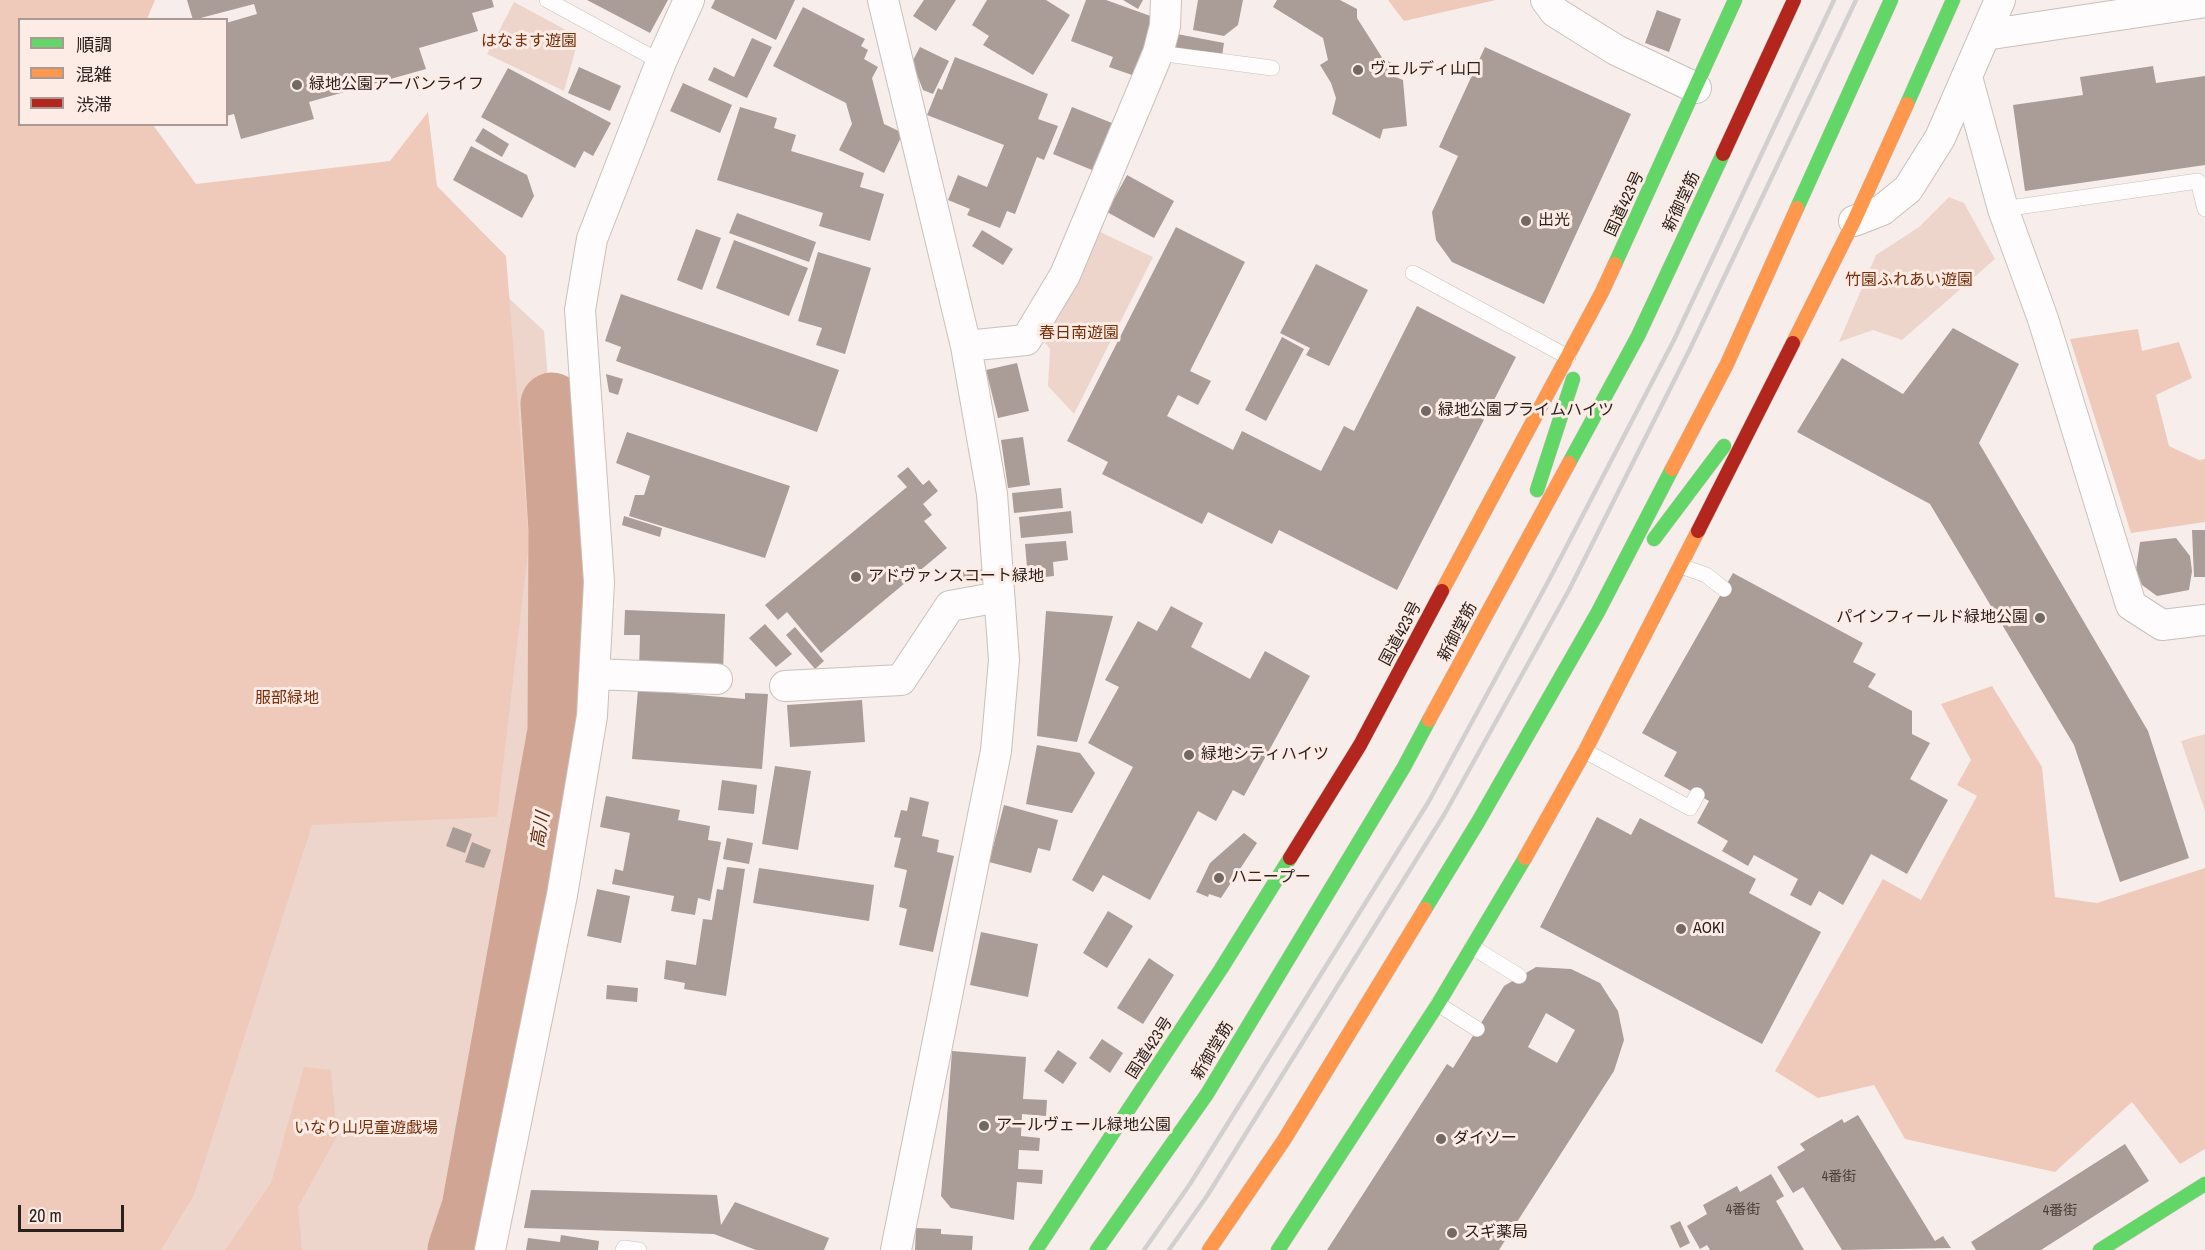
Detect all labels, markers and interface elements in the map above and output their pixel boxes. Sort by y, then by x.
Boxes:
legend [18,18,228,126]
text: 順調 [76,32,112,57]
park label: はなます遊園 [481,32,577,52]
place label: ヴェルディ山口 [1370,60,1482,80]
text: 混雑 [76,62,112,87]
marker: ヴェルディ山口 [1351,63,1365,77]
place label: 緑地公園アーバンライフ [309,75,484,95]
marker: 緑地公園アーバンライフ [290,78,304,92]
text: 渋滞 [76,92,112,117]
street label: 国道423号 [1602,168,1648,240]
street label: 新御堂筋 [1660,169,1704,235]
place label: 出光 [1538,211,1570,231]
marker: 出光 [1519,214,1533,228]
park label: 竹園ふれあい遊園 [1845,271,1973,291]
park label: 春日南遊園 [1039,324,1119,344]
place label: 緑地公園プライムハイツ [1438,401,1614,421]
marker: 緑地公園プライムハイツ [1419,404,1433,418]
place label: アドヴァンスコート緑地 [868,567,1044,587]
marker: アドヴァンスコート緑地 [849,570,863,584]
street label: 国道423号 [1376,599,1426,669]
street label: 新御堂筋 [1435,599,1481,665]
place label: パインフィールド緑地公園 [1836,608,2028,628]
marker: パインフィールド緑地公園 [2033,611,2047,625]
park label: 服部緑地 [255,689,319,709]
place label: 緑地シティハイツ [1201,745,1329,765]
marker: 緑地シティハイツ [1182,748,1196,762]
water label: 高川 [527,810,555,850]
place label: ハニープー [1231,868,1311,888]
marker: ハニープー [1212,871,1226,885]
place label: AOKI [1693,919,1724,939]
marker: AOKI [1674,922,1688,936]
street label: 国道423号 [1123,1013,1177,1083]
street label: 新御堂筋 [1188,1019,1238,1083]
place label: アールヴェール緑地公園 [996,1116,1171,1136]
park label: いなり山児童遊戯場 [294,1119,438,1139]
marker: アールヴェール緑地公園 [977,1119,991,1133]
place label: ダイソー [1453,1129,1517,1149]
marker: ダイソー [1434,1132,1448,1146]
house number: 4番街 [1822,1169,1856,1185]
scale bar [21,1193,128,1231]
house number: 4番街 [1726,1202,1760,1218]
text: 20 m [29,1203,62,1228]
house number: 4番街 [2043,1203,2077,1219]
place label: スギ薬局 [1464,1223,1528,1243]
marker: スギ薬局 [1445,1226,1459,1240]

